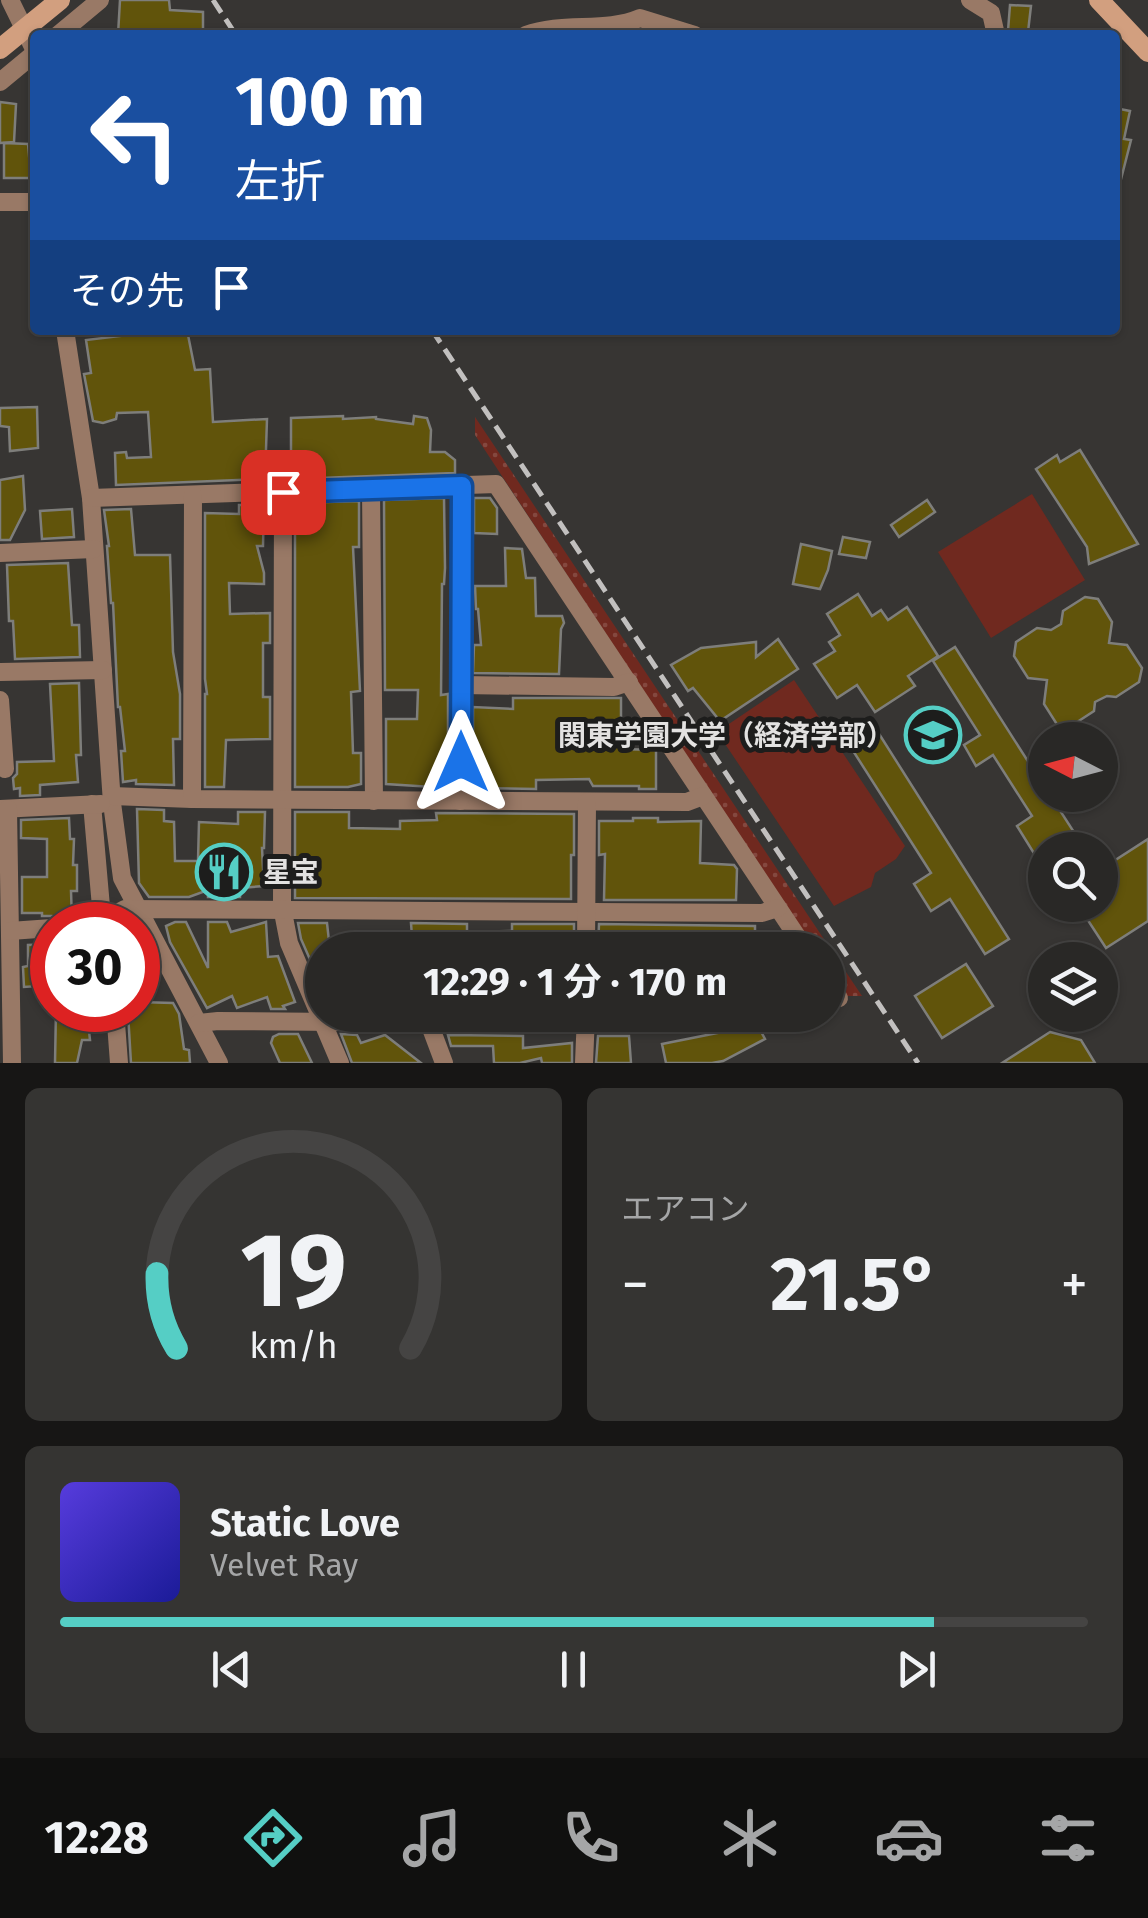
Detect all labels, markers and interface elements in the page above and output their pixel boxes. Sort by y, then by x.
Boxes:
text: 100 m [235,60,425,144]
icon: left [70,70,200,200]
text: 左折 [235,155,325,209]
icon: arrive [204,260,259,315]
text: その先 [70,268,184,314]
pin [241,450,326,535]
icon: arrive [256,465,311,520]
school or university icon: 関東学園大学（経済学部） [903,705,963,765]
position arrow [409,710,513,814]
place label: 関東学園大学（経済学部） [558,719,894,752]
north arrow [1028,722,1118,812]
map controls [1028,722,1118,1032]
button: search [1028,832,1118,922]
restaurant icon: 星宝 [194,842,254,902]
place label: 星宝 [263,856,319,889]
speed limit sign: 30 [30,902,160,1032]
button: layers [1028,942,1118,1032]
text: 12:29 · 1 分 · 170 m [423,959,727,1005]
text: エアコン [622,1190,750,1228]
text: 19 [240,1209,347,1334]
text: 21.5° [770,1240,939,1330]
text: − [622,1252,649,1318]
text: + [1061,1252,1088,1318]
text: km/h [249,1325,337,1367]
text: Static Love [210,1500,400,1546]
text: Velvet Ray [210,1546,358,1584]
icon: previous [204,1642,259,1697]
icon: pause [546,1642,601,1697]
icon: next [889,1642,944,1697]
icon: directions [238,1803,308,1873]
icon: music [397,1803,467,1873]
icon: phone [556,1803,626,1873]
icon: climate [715,1803,785,1873]
icon: car [874,1803,944,1873]
icon: filters [1033,1803,1103,1873]
text: 12:28 [45,1811,149,1865]

